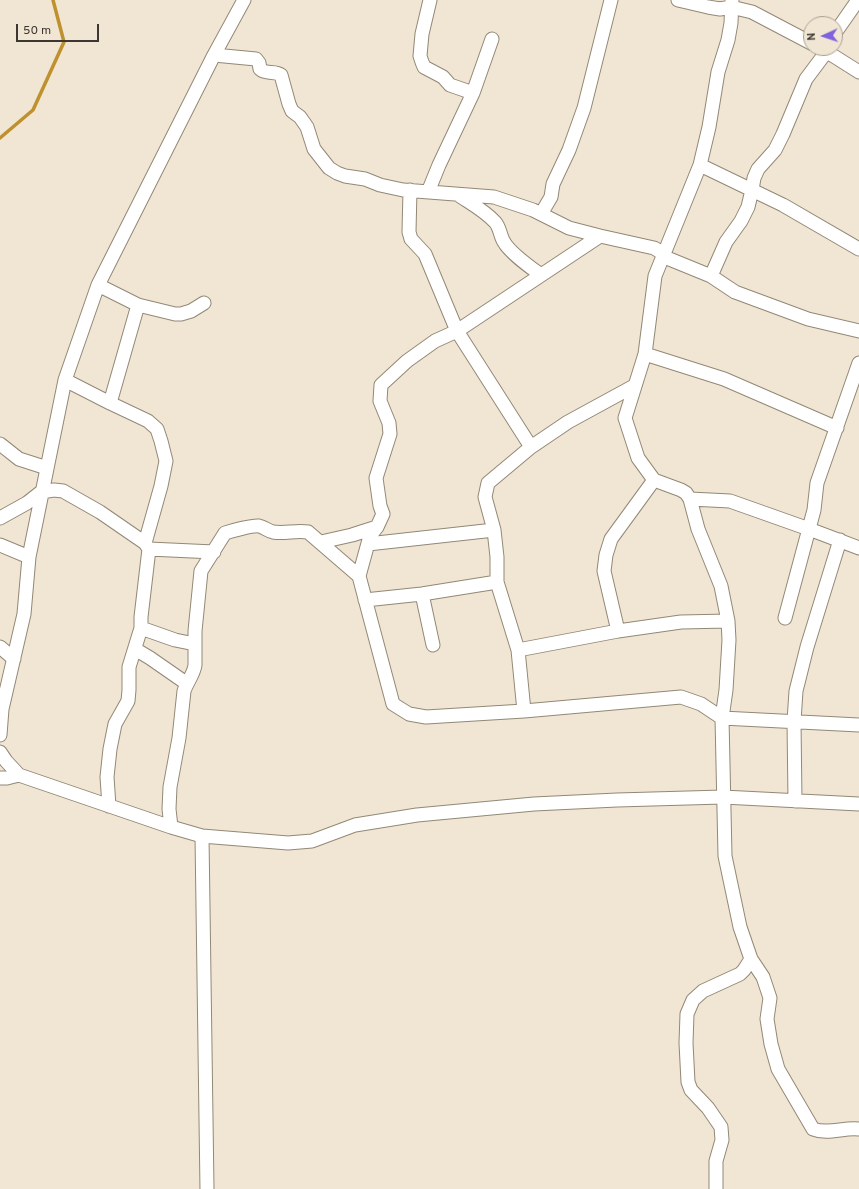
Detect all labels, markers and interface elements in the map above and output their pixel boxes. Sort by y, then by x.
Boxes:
scale bar [18,16,101,42]
north arrow [803,16,843,56]
text: 50 m [23,23,51,39]
text: N [805,32,819,41]

